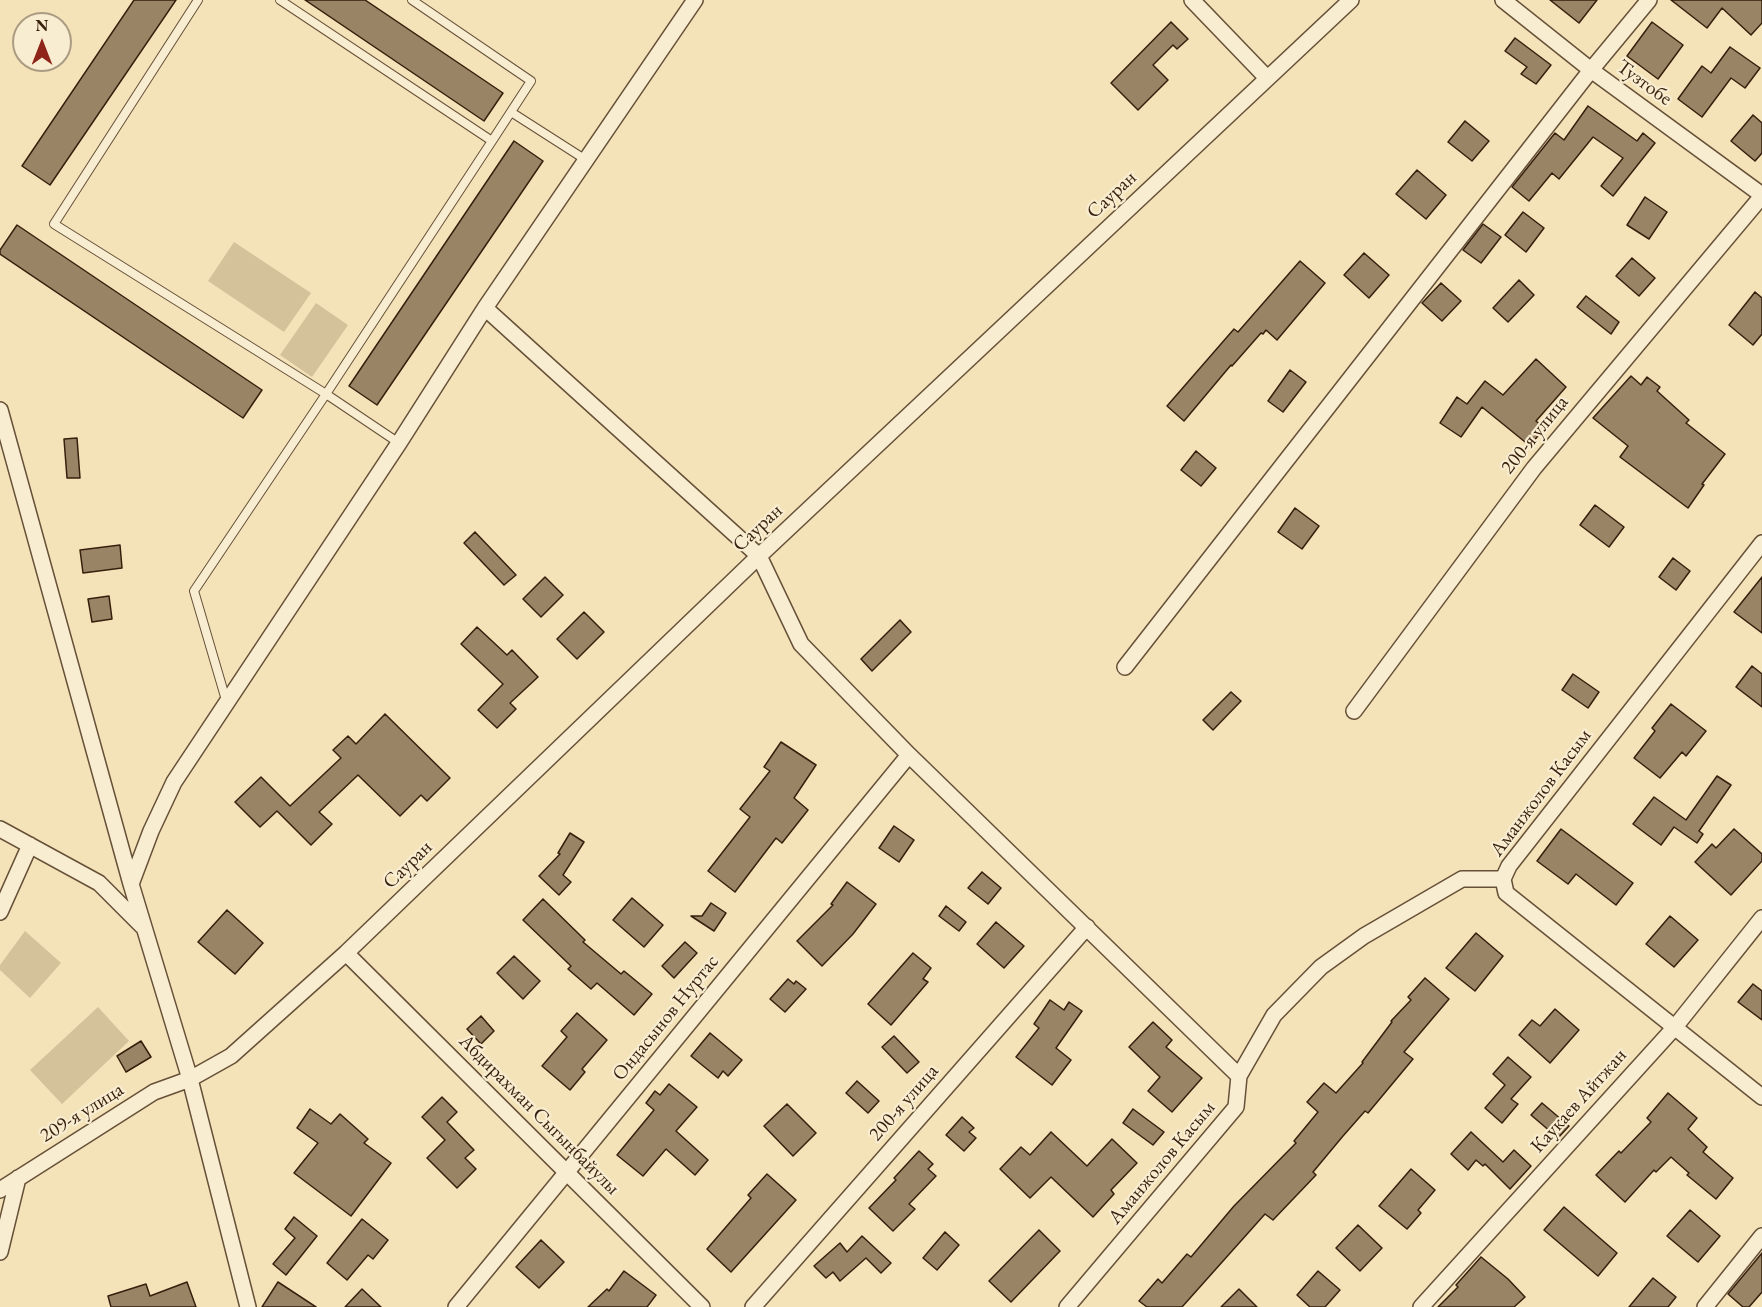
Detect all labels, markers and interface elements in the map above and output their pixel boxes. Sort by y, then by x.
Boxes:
north arrow [12,12,72,72]
text: N [36,15,48,36]
street label: Тузтобе [1612,55,1676,111]
street label: Сауран [1082,166,1142,224]
street label: 200-я улица [1496,391,1574,479]
street label: Сауран [728,499,788,557]
street label: Аманжолов Касым [1485,724,1597,862]
street label: Сауран [378,836,438,894]
street label: Ондасынов Нуртас [608,950,724,1086]
street label: Абдирахман Сыгынбайулы [454,1030,624,1200]
street label: Каукаев Айтжан [1526,1044,1632,1158]
street label: 200-я улица [864,1060,944,1146]
street label: 209-я улица [36,1078,128,1148]
street label: Аманжолов Касым [1103,1096,1221,1230]

